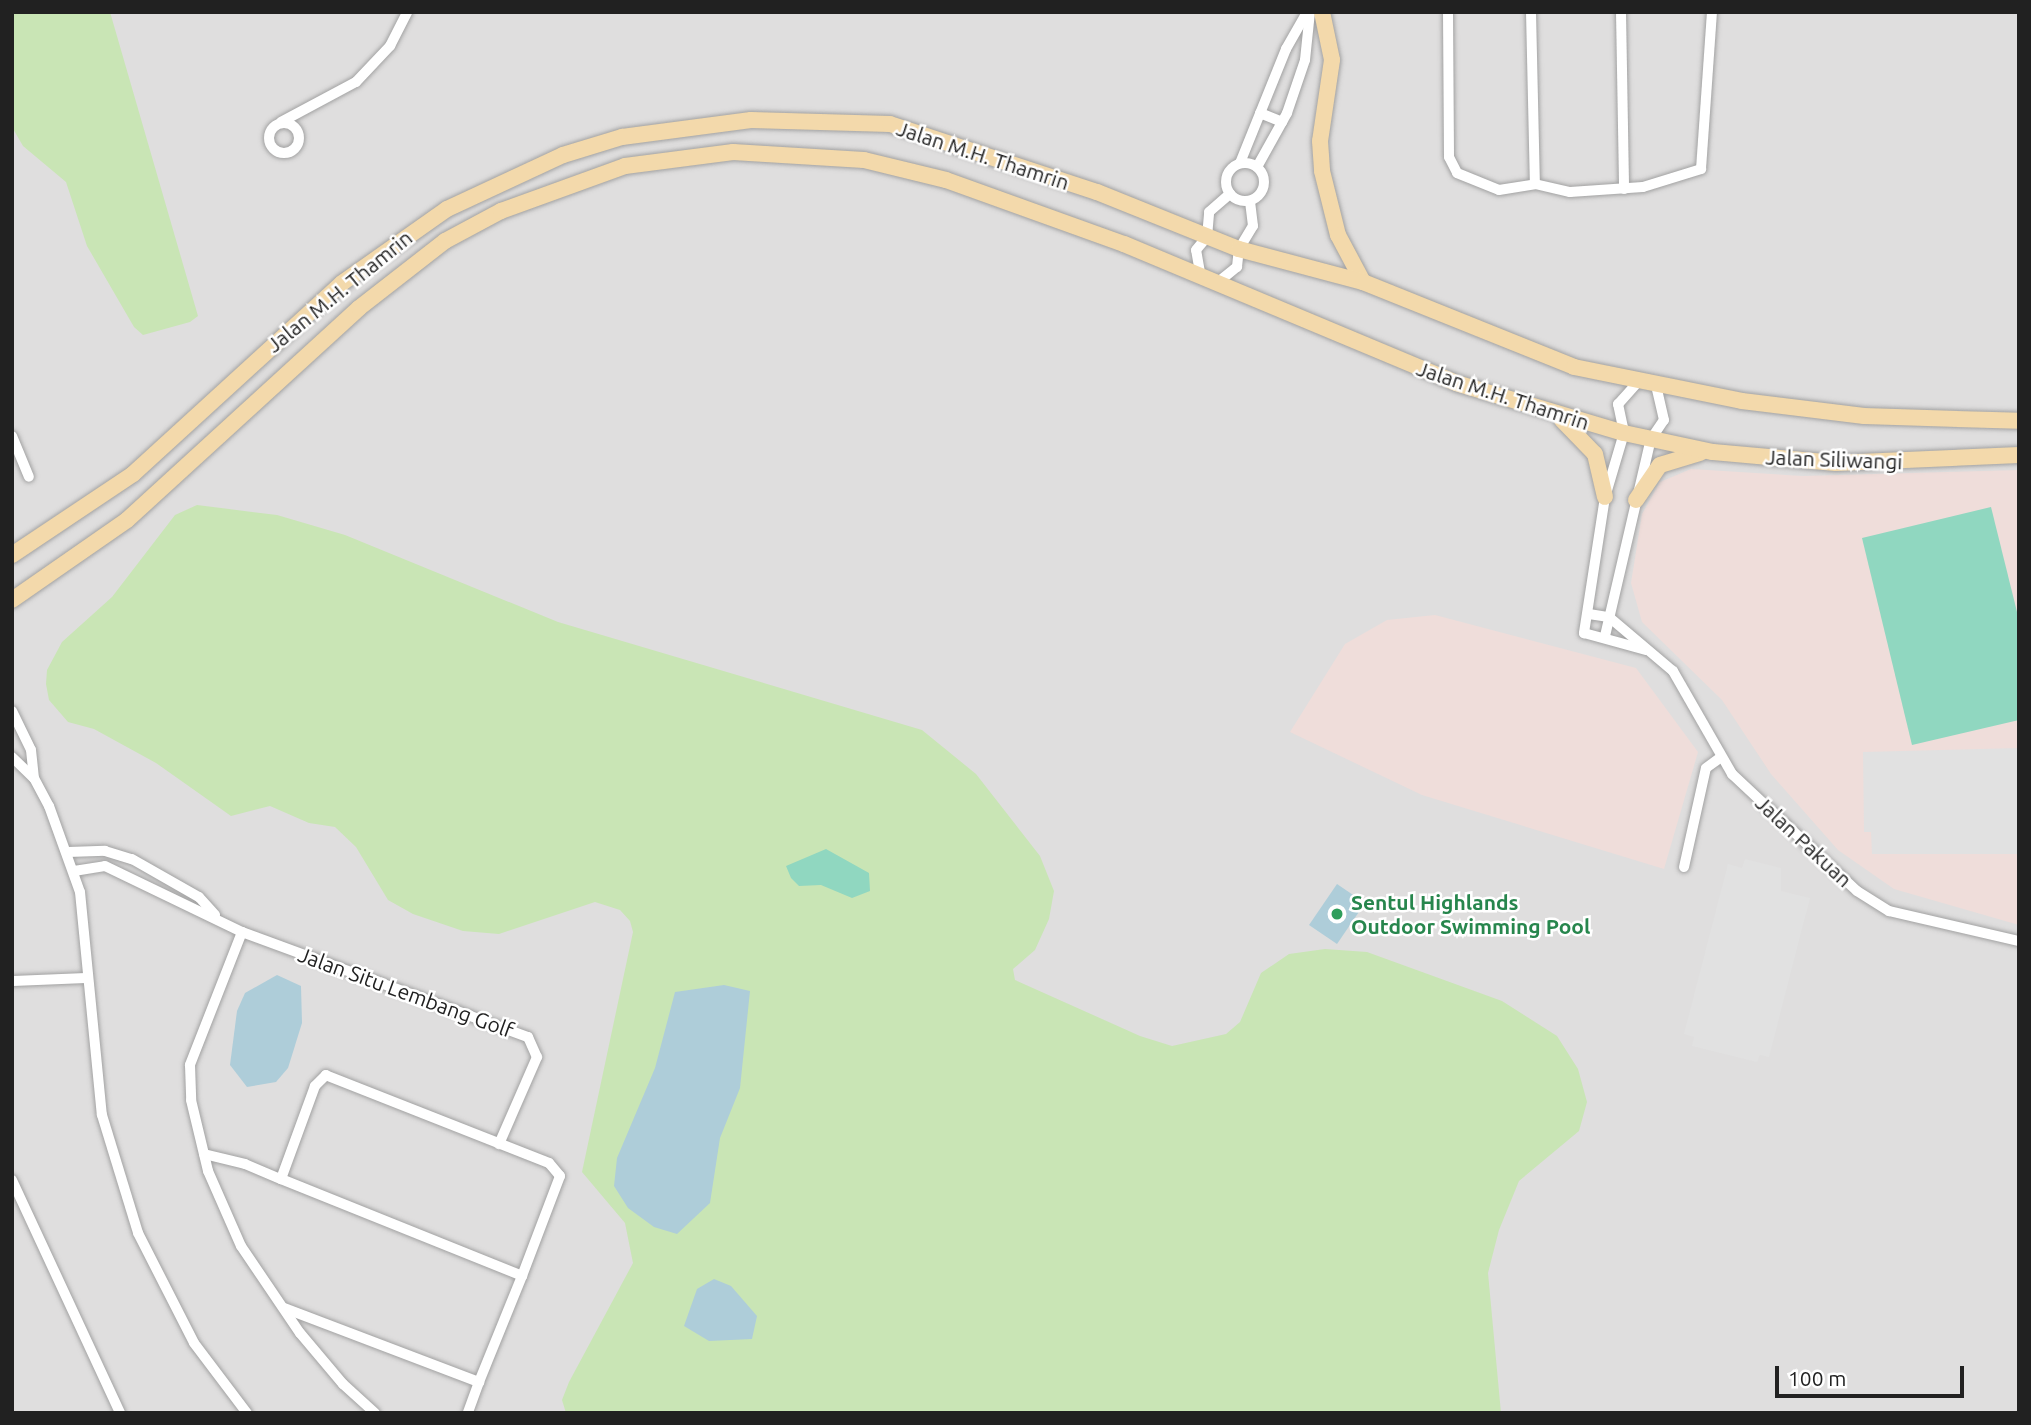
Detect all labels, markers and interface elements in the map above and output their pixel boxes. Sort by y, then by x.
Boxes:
street label: Jalan M.H. Thamrin [894,115,1072,195]
street label: Jalan M.H. Thamrin [261,225,417,357]
street label: Jalan M.H. Thamrin [1414,355,1592,435]
street label: Jalan Siliwangi [1765,444,1903,474]
street label: Jalan Pakuan [1751,790,1857,892]
place label: Sentul Highlands Outdoor Swimming Pool [1351,889,1590,939]
marker: Sentul Highlands Outdoor Swimming Pool [1329,906,1345,922]
street label: Jalan Situ Lembang Golf [295,941,517,1043]
scale bar [1779,1352,1968,1396]
text: 100 m [1788,1366,1846,1390]

